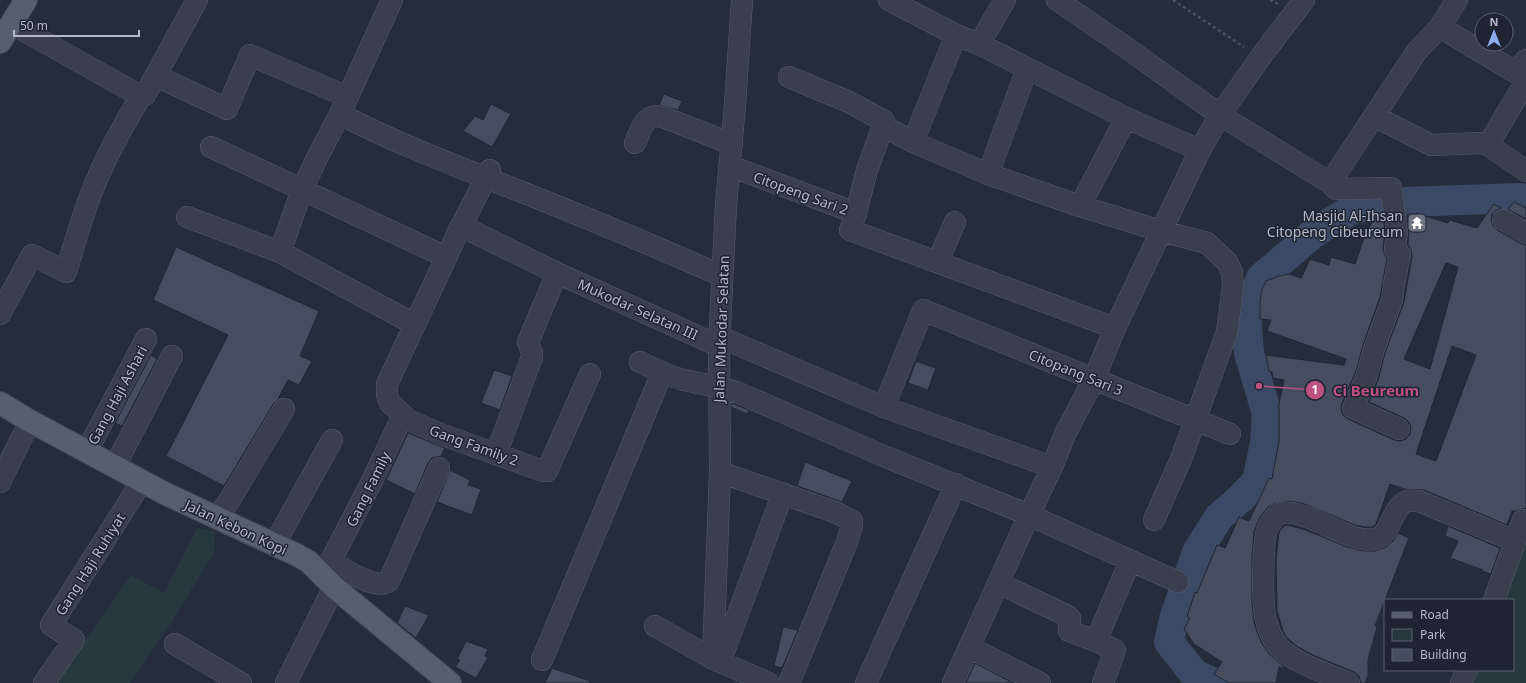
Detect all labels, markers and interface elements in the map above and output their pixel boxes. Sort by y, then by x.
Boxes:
scale bar [14,12,139,38]
north arrow [1474,12,1514,52]
text: N [1490,14,1498,29]
text: 50 m [20,17,48,34]
street label: Citopeng Sari 2 [751,167,851,219]
place label: Masjid Al-Ihsan Citopeng Cibeureum [1267,206,1403,241]
temple icon: Masjid Al-Ihsan Citopeng Cibeureum [1406,212,1428,234]
street label: Jalan Mukodar Selatan [709,255,733,405]
street label: Mukodar Selatan III [575,274,701,344]
street label: Gang Haji Ashari [83,342,151,448]
street label: Citopang Sari 3 [1026,344,1126,400]
callout: Ci Beureum [1305,377,1427,404]
text: Ci Beureum [1333,380,1419,400]
text: 1 [1312,381,1318,398]
street label: Gang Family 2 [427,420,521,470]
street label: Gang Family [342,447,395,530]
street label: Jalan Kebon Kopi [180,494,290,559]
street label: Gang Haji Ruhiyat [51,509,129,619]
legend [1384,599,1514,671]
text: Road [1420,606,1449,623]
text: Park [1420,626,1446,643]
text: Building [1420,646,1467,663]

